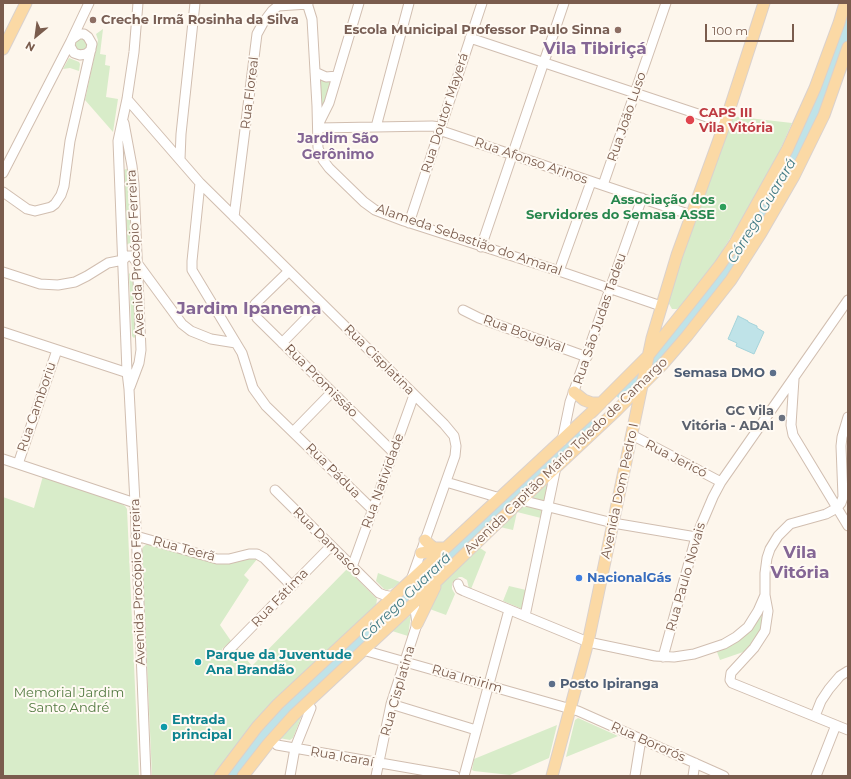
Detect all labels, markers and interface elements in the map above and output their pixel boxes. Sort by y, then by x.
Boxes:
place label: Creche Irmã Rosinha da Silva [101,12,299,28]
marker: Creche Irmã Rosinha da Silva [88,15,98,25]
north arrow [16,16,56,56]
scale bar [707,16,796,42]
place label: Escola Municipal Professor Paulo Sinna [344,22,610,38]
text: 100 m [712,23,748,38]
marker: Escola Municipal Professor Paulo Sinna [613,25,623,35]
text: N [23,38,37,55]
district label: Vila Tibiriçá [543,39,647,59]
street label: Rua Doutor Mayerá [418,51,472,175]
street label: Rua Floreal [238,56,262,130]
street label: Rua João Luso [604,70,650,164]
place label: CAPS III Vila Vitória [699,105,773,136]
marker: CAPS III Vila Vitória [684,114,696,126]
district label: Jardim São Gerônimo [297,131,379,164]
street label: Rua Afonso Arinos [472,134,590,188]
water label: Córrego Guarará [724,155,800,267]
street label: Avenida Procópio Ferreira [124,169,148,337]
place label: Associação dos Servidores do Semasa ASSE [526,192,715,223]
street label: Alameda Sebastião do Amaral [374,201,564,279]
marker: Associação dos Servidores do Semasa ASSE [718,202,728,212]
street label: Rua São Judas Tadeu [570,251,630,387]
district label: Jardim Ipanema [177,299,321,319]
street label: Rua Bougival [481,312,567,356]
street label: Rua Cisplatina [340,321,418,399]
street label: Rua Promissão [281,341,361,421]
street label: Avenida Capitão Mário Toledo de Camargo [461,354,671,558]
street label: Rua Camboriu [14,360,60,454]
place label: Semasa DMO [674,365,765,381]
marker: Semasa DMO [768,368,778,378]
place label: GC Vila Vitória - ADAI [682,403,774,434]
marker: GC Vila Vitória - ADAI [777,413,787,423]
street label: Avenida Dom Pedro I [598,422,642,560]
street label: Rua Natividade [359,431,407,531]
street label: Rua Jericó [642,437,710,481]
street label: Rua Pádua [302,440,364,502]
street label: Avenida Procópio Ferreira [127,498,149,666]
street label: Rua Damasco [289,504,365,580]
street label: Rua Paulo Novais [663,521,709,633]
street label: Rua Teerã [151,533,217,565]
district label: Vila Vitória [771,543,829,583]
water label: Córrego Guarará [357,549,455,645]
street label: Rua Fátima [248,566,312,630]
place label: NacionalGás [587,570,672,586]
marker: NacionalGás [574,573,584,583]
street label: Rua Cisplatina [378,644,418,738]
place label: Parque da Juventude Ana Brandão [206,647,352,678]
marker: Parque da Juventude Ana Brandão [193,657,203,667]
street label: Rua Imirim [430,661,504,697]
place label: Posto Ipiranga [560,676,659,692]
marker: Posto Ipiranga [547,679,557,689]
park label: Memorial Jardim Santo André [14,685,124,716]
place label: Entrada principal [172,712,232,743]
street label: Rua Bororós [608,719,688,765]
marker: Entrada principal [159,722,169,732]
street label: Rua Icaraí [309,744,375,770]

